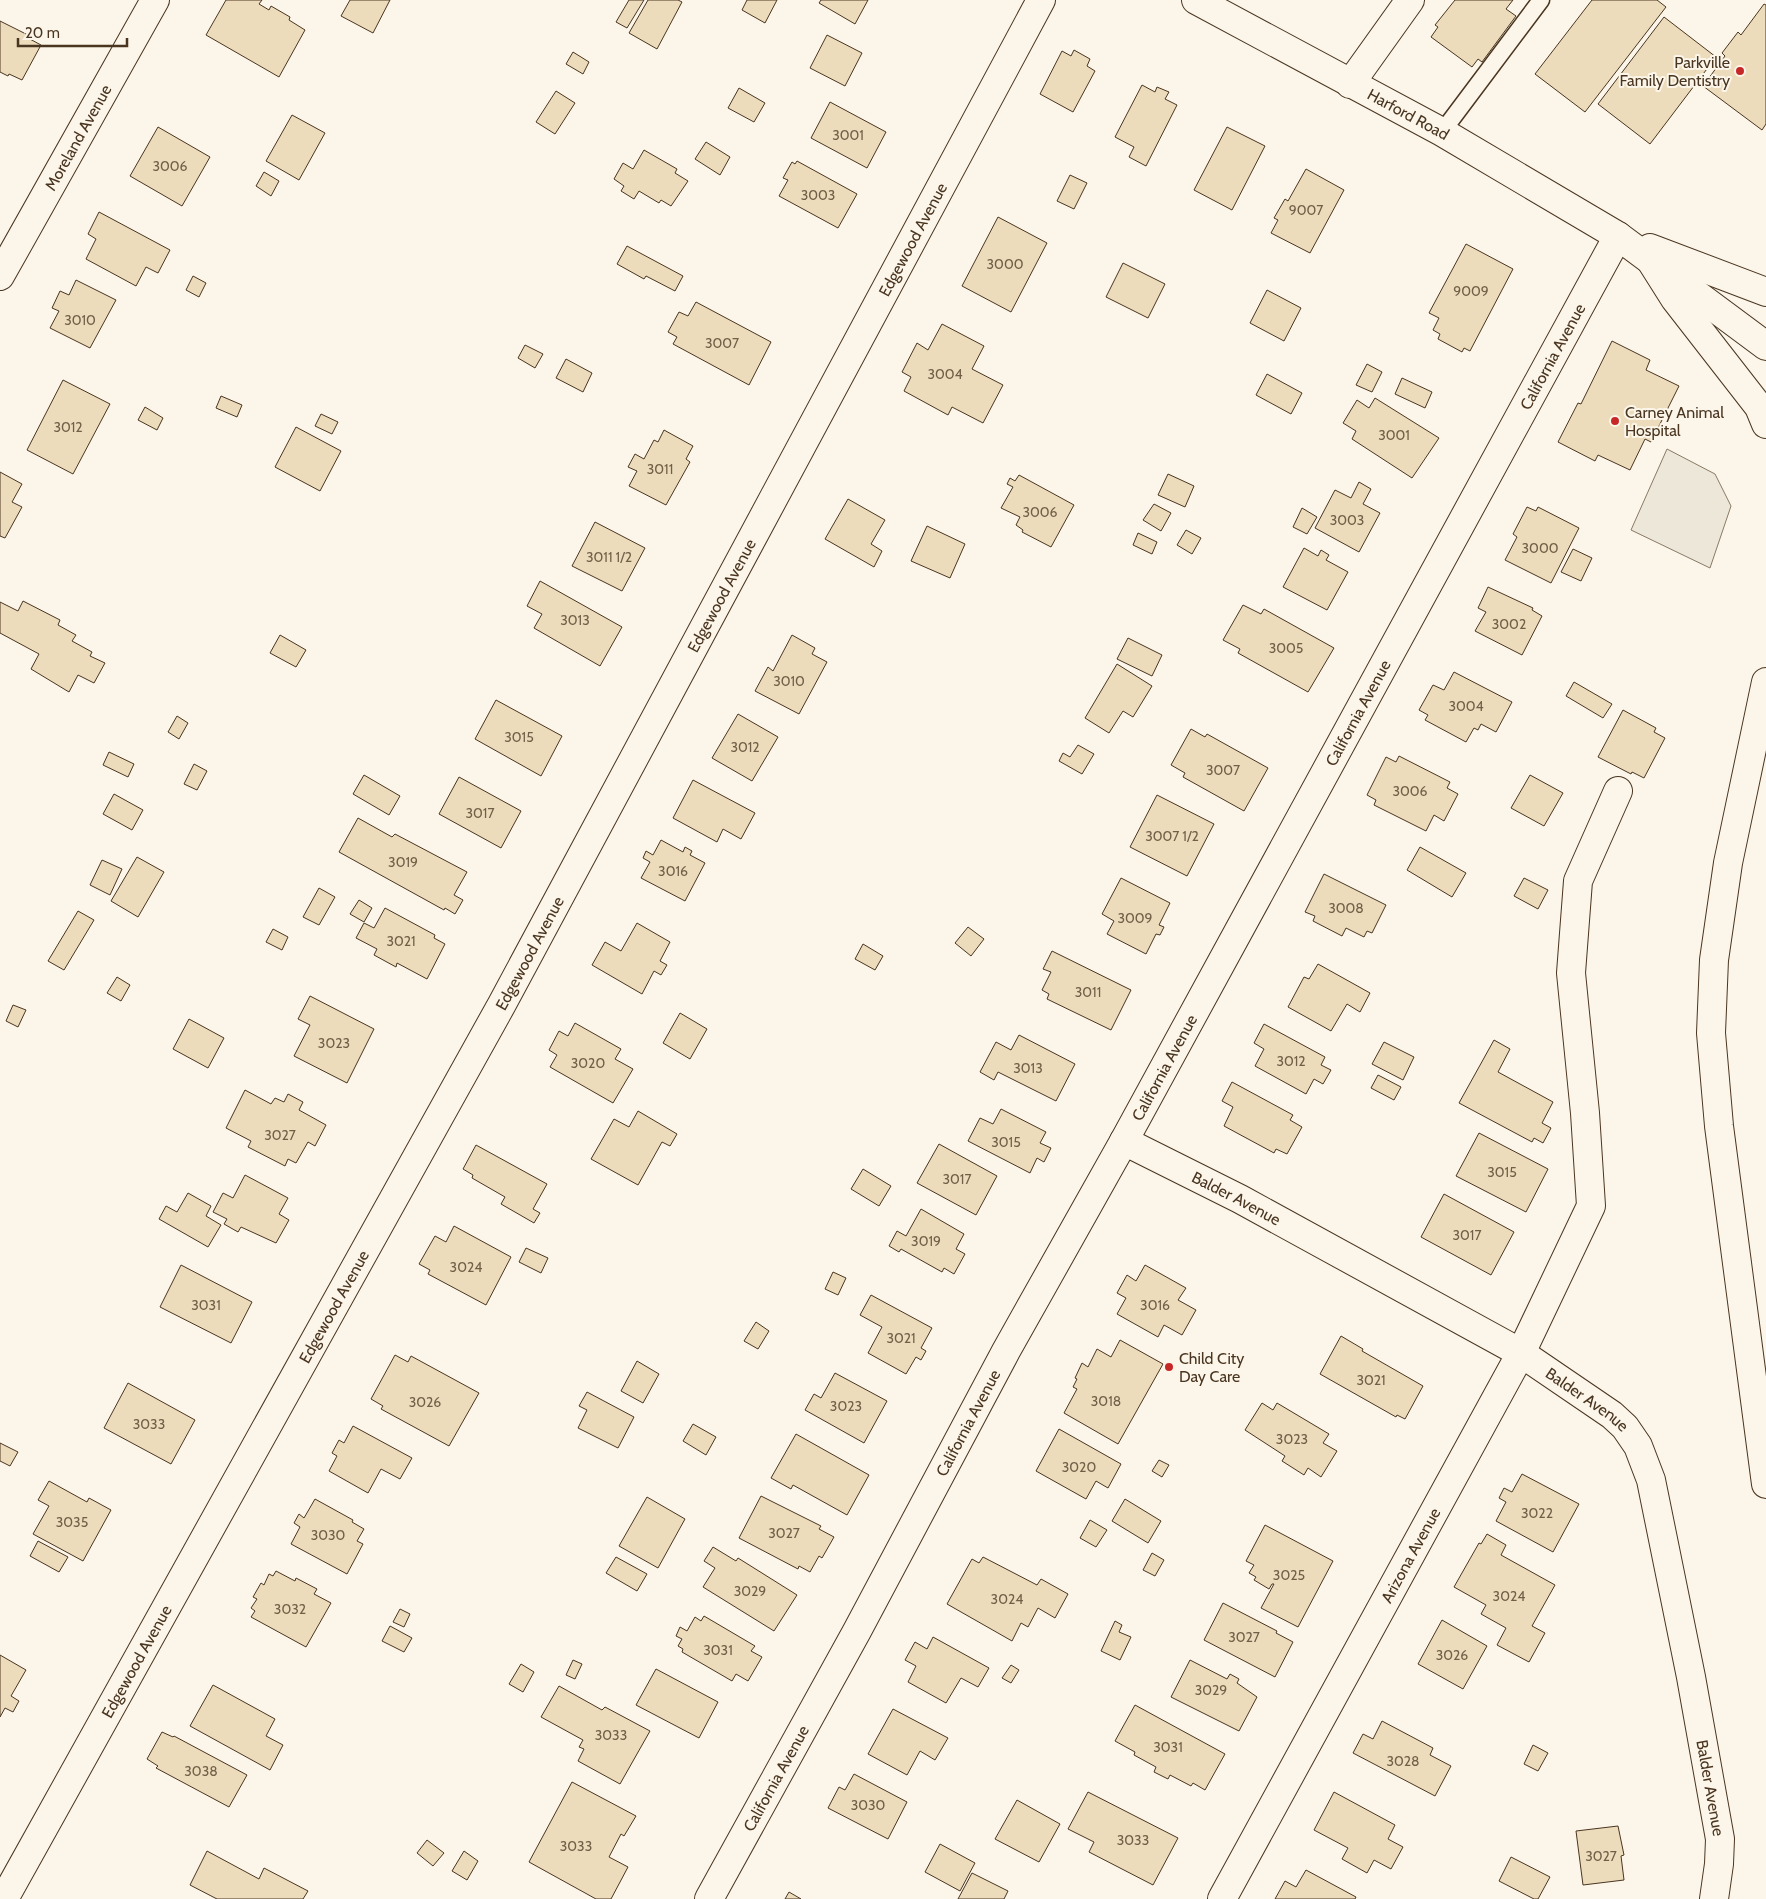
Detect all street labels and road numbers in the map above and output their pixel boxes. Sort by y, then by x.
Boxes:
street label: Moreland Avenue [41,81,115,194]
street label: Harford Road [1364,84,1453,144]
street label: Edgewood Avenue [874,179,951,299]
street label: California Avenue [1516,300,1589,413]
street label: Edgewood Avenue [683,535,760,655]
street label: California Avenue [1321,656,1394,769]
street label: Edgewood Avenue [491,893,568,1013]
street label: California Avenue [1127,1011,1201,1124]
street label: Balder Avenue [1189,1167,1284,1229]
street label: Edgewood Avenue [295,1247,373,1366]
street label: Balder Avenue [1542,1363,1633,1435]
street label: California Avenue [932,1366,1004,1479]
street label: Arizona Avenue [1377,1504,1444,1606]
street label: Edgewood Avenue [97,1602,175,1721]
street label: California Avenue [739,1722,813,1835]
street label: Balder Avenue [1693,1738,1729,1838]

